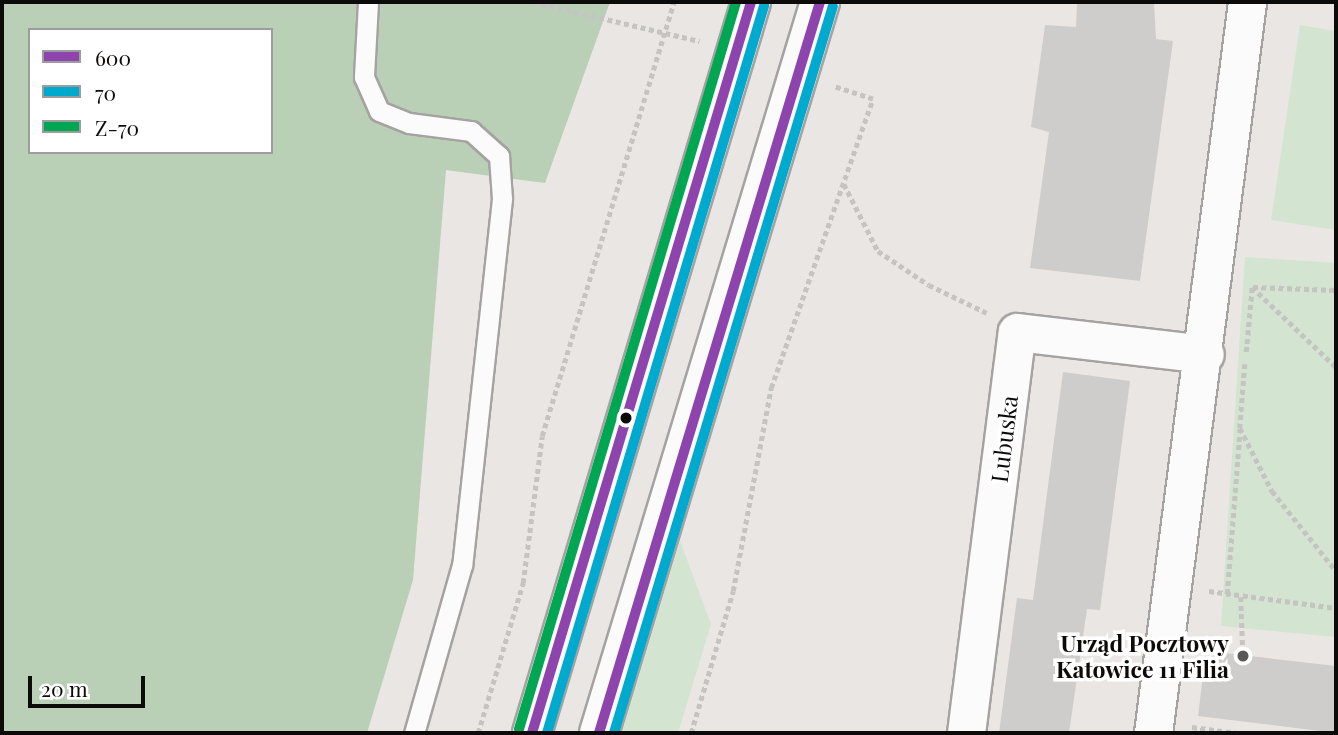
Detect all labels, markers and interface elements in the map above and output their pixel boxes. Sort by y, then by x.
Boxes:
legend [28,28,273,154]
text: 600 [95,43,131,71]
text: 70 [95,78,116,106]
text: Z-70 [95,113,139,141]
street label: Lubuska [985,394,1023,484]
unlabelled marker [619,411,633,425]
place label: Urząd Pocztowy Katowice 11 Filia [1056,629,1229,683]
marker: Urząd Pocztowy Katowice 11 Filia [1235,648,1251,664]
scale bar [32,662,149,706]
text: 20 m [41,674,88,702]

